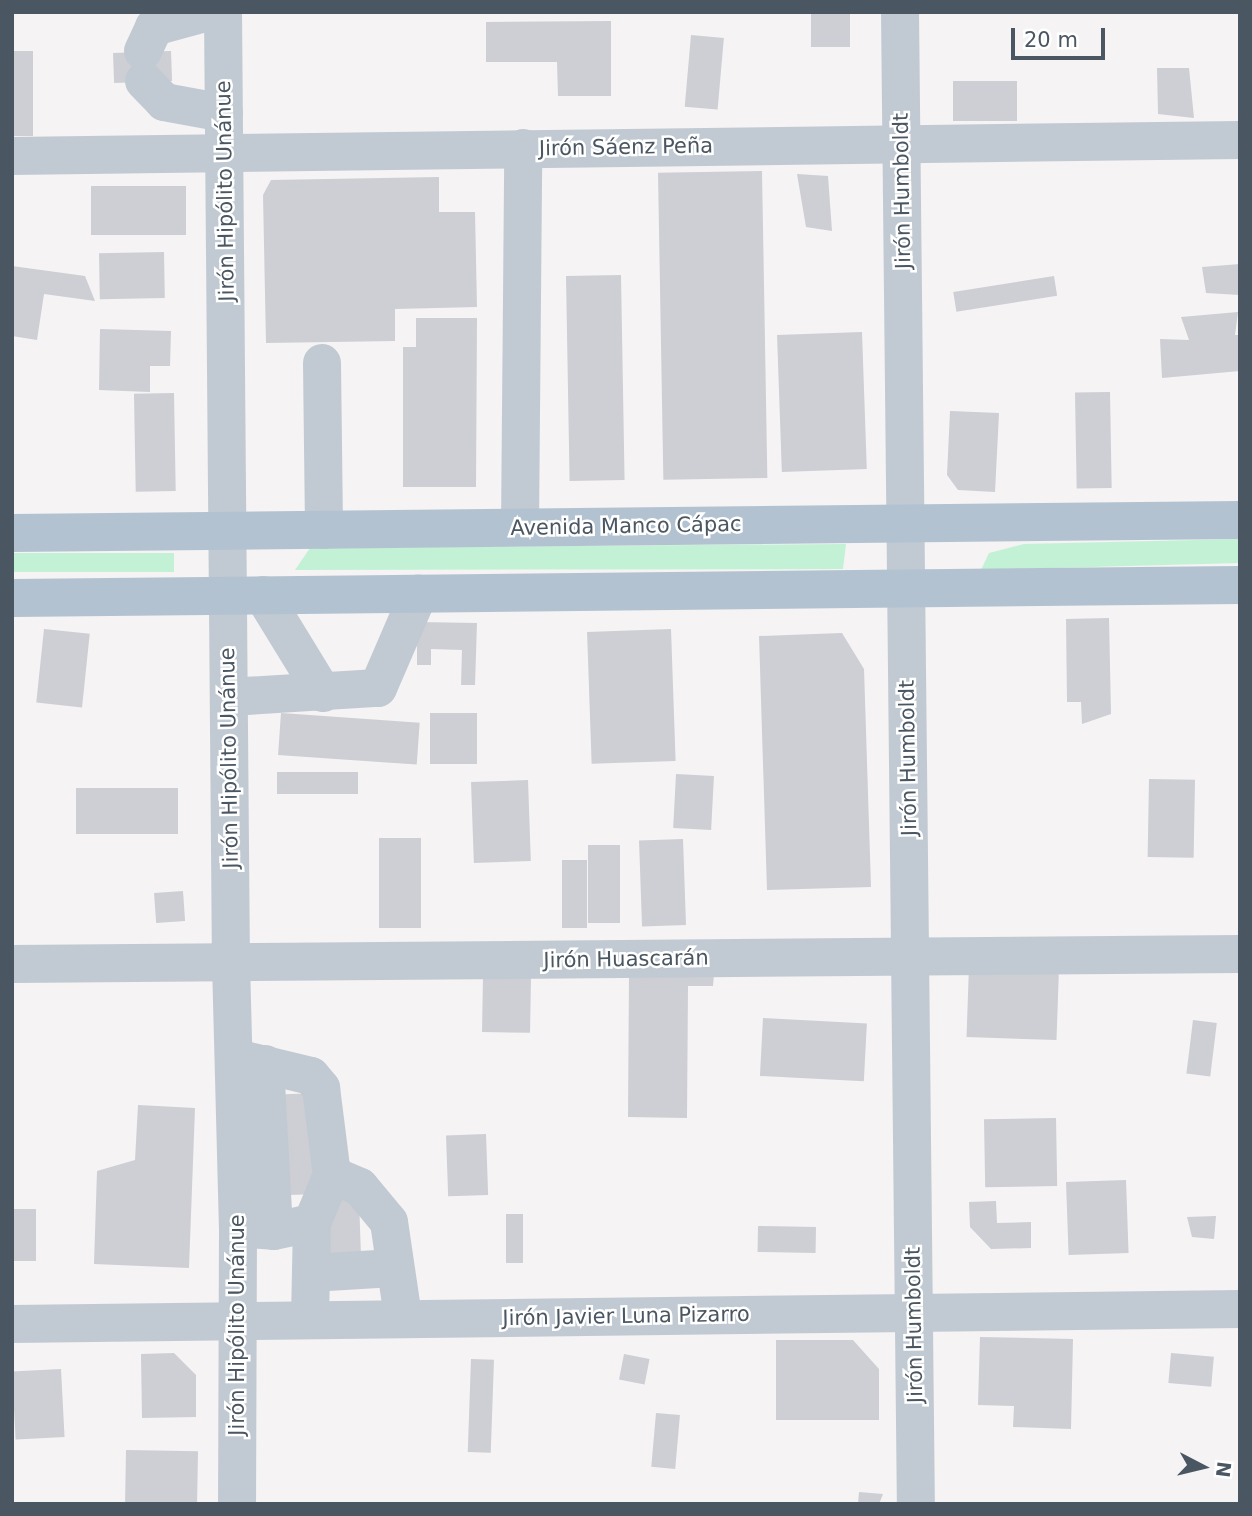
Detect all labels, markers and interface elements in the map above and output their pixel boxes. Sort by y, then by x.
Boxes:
scale bar [1014,14,1108,58]
text: 20 m [1024,28,1078,52]
street label: Jirón Hipólito Unánue [210,80,240,302]
street label: Jirón Humboldt [888,113,916,269]
street label: Jirón Sáenz Peña [539,133,713,161]
street label: Avenida Manco Cápac [510,511,742,541]
street label: Jirón Hipólito Unánue [214,647,244,869]
street label: Jirón Humboldt [894,680,922,836]
street label: Jirón Huascarán [543,945,709,973]
street label: Jirón Hipólito Unánue [224,1214,250,1436]
street label: Jirón Humboldt [900,1247,928,1403]
street label: Jirón Javier Luna Pizarro [502,1301,750,1331]
north arrow [1168,1432,1238,1502]
text: N [1212,1460,1236,1479]

